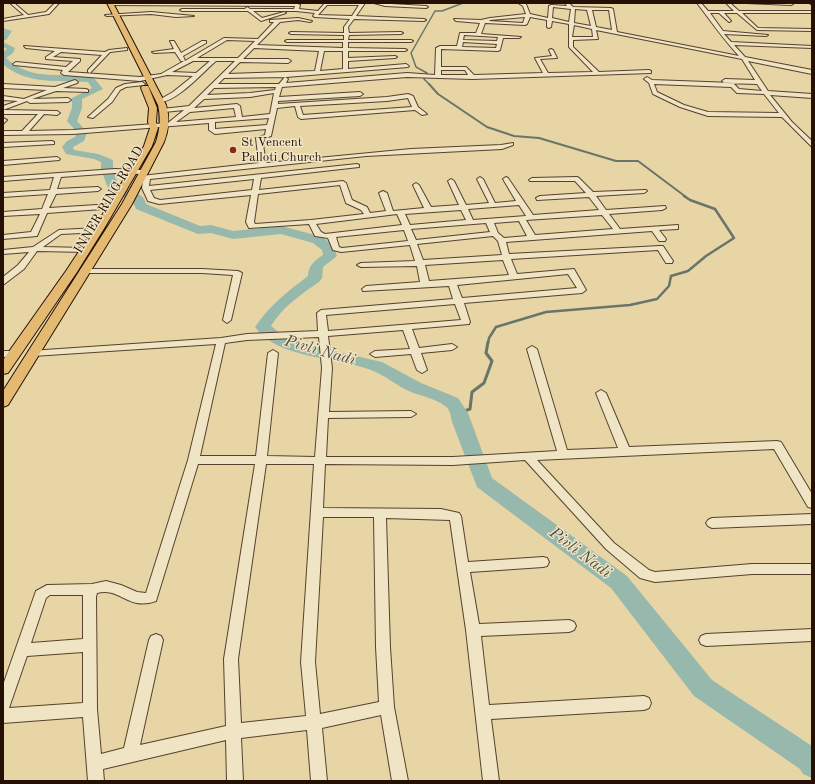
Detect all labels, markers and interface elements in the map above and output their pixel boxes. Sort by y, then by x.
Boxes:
place label: St Vencent Palloti Church [241,135,322,166]
street label: INNER RING ROAD [71,144,147,256]
marker: St Vencent Palloti Church [228,145,238,155]
water label: Pivli Nadi [282,332,358,370]
water label: Pivli Nadi [545,523,615,583]

